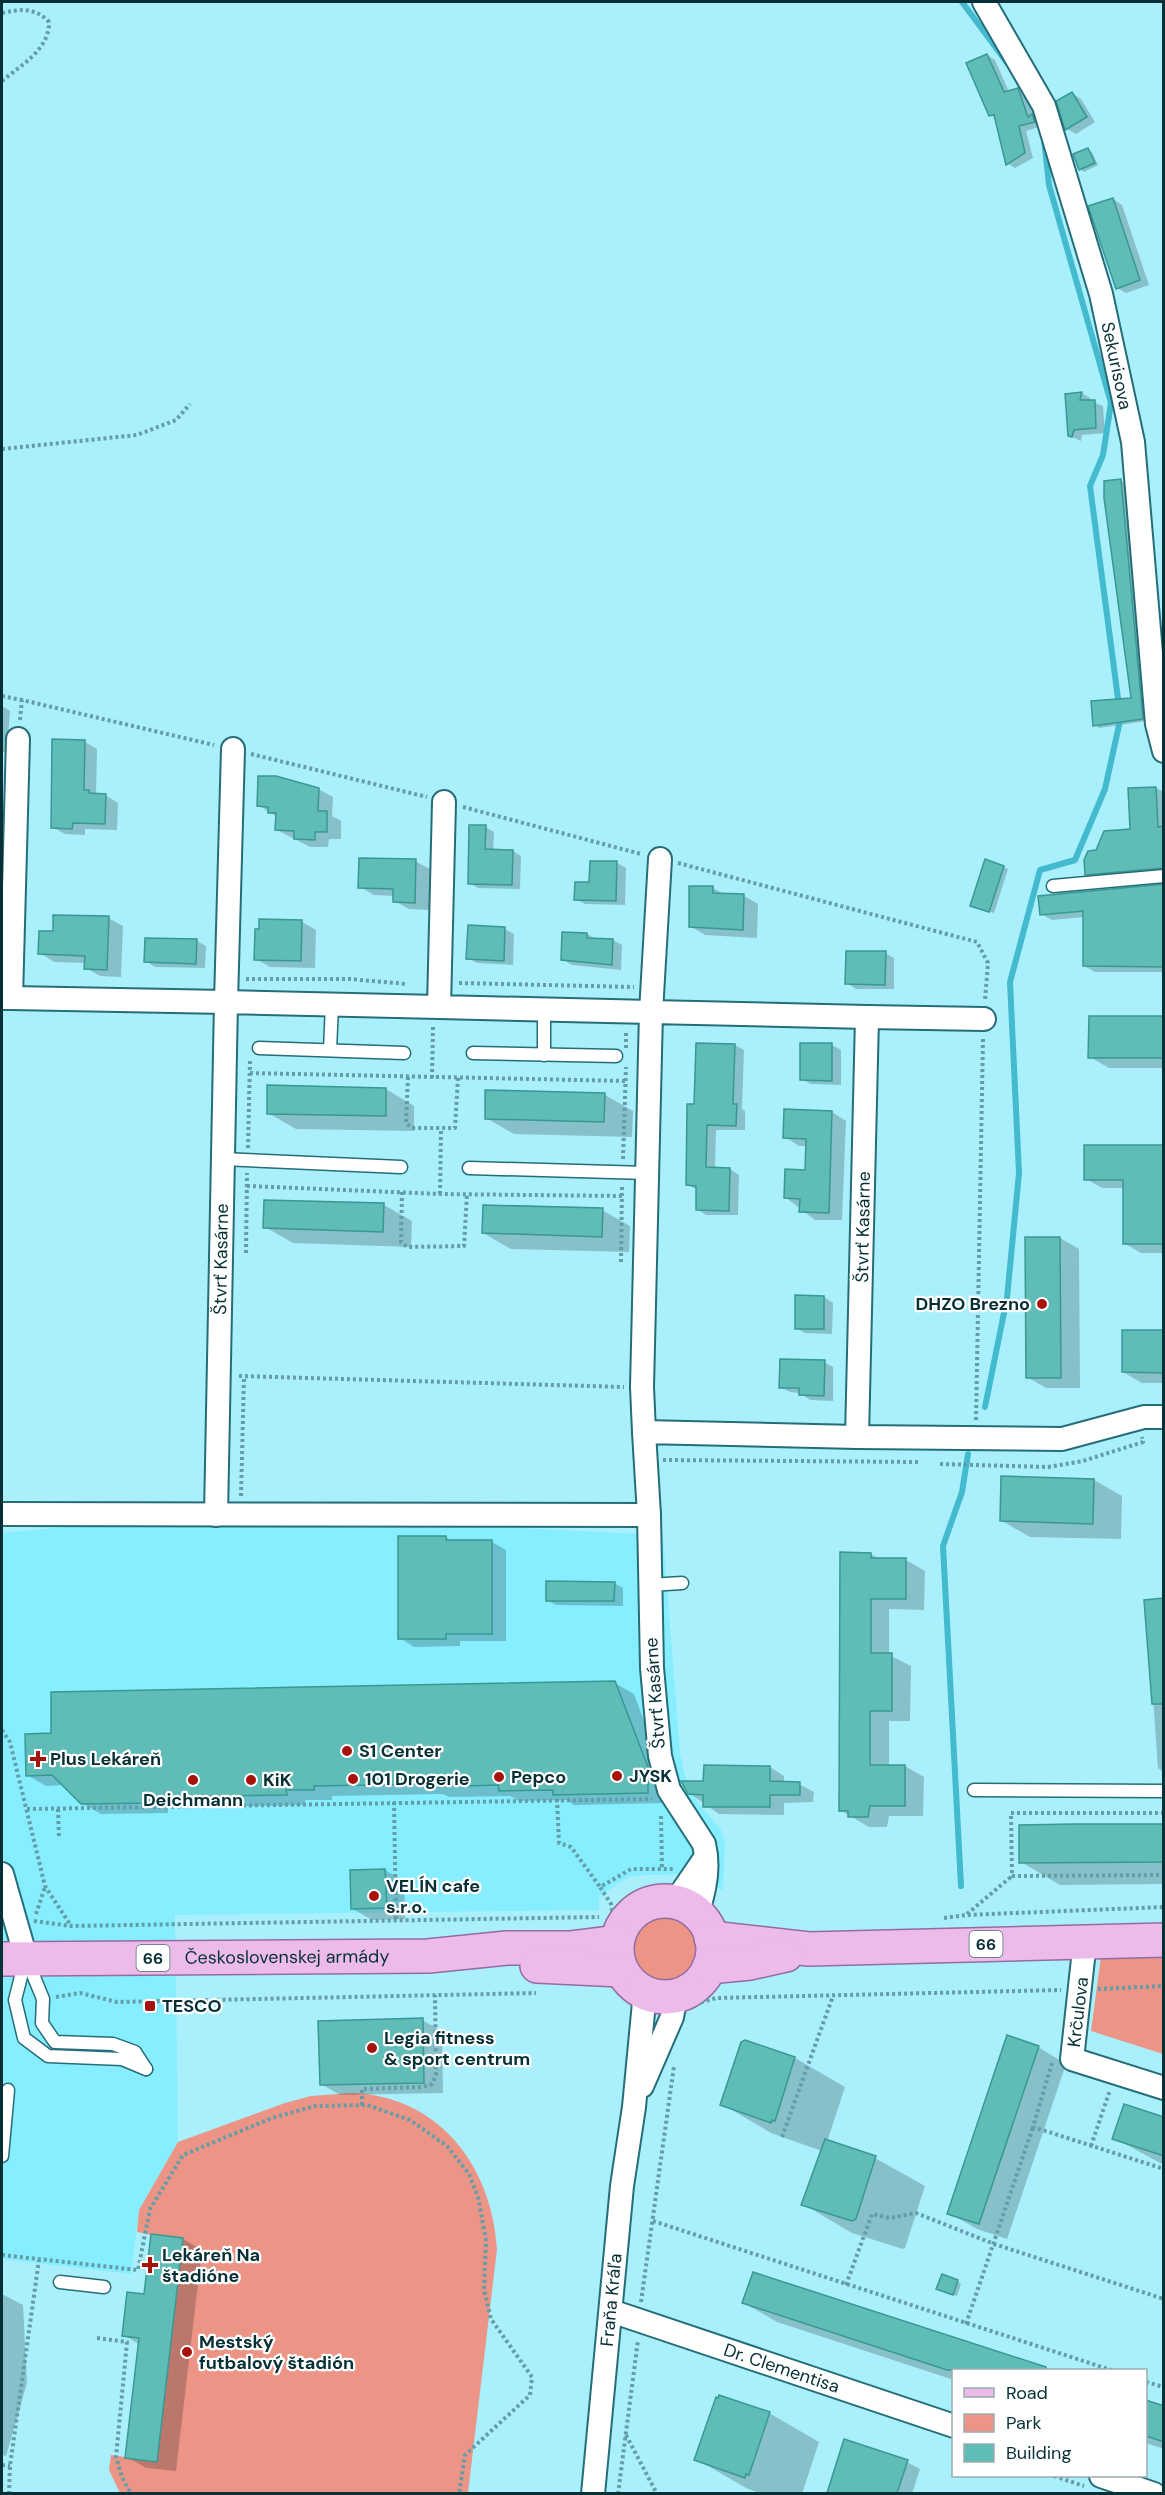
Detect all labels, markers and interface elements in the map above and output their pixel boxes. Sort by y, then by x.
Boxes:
street label: Sekurisova [1095,320,1138,412]
street label: Štvrť Kasárne [850,1171,876,1283]
street label: Štvrť Kasárne [208,1203,234,1315]
place label: DHZO Brezno [916,1292,1030,1316]
marker: DHZO Brezno [1035,1297,1049,1311]
street label: Štvrť Kasárne [639,1637,671,1749]
place label: S1 Center [359,1739,442,1763]
marker: S1 Center [340,1744,354,1758]
place label: Plus Lekáreň [50,1747,161,1771]
marker: Plus Lekáreň [31,1752,45,1766]
place label: JYSK [629,1764,672,1788]
place label: Pepco [511,1765,566,1789]
place label: 101 Drogerie [365,1767,470,1791]
place label: KiK [263,1768,292,1792]
marker: JYSK [610,1769,624,1783]
marker: Pepco [492,1770,506,1784]
marker: 101 Drogerie [346,1772,360,1786]
marker: Deichmann [186,1773,200,1787]
marker: KiK [244,1773,258,1787]
place label: Deichmann [143,1788,243,1812]
place label: VELÍN cafe s.r.o. [386,1874,480,1919]
marker: VELÍN cafe s.r.o. [367,1889,381,1903]
road number: 66 [970,1931,1002,1957]
street label: Československej armády [185,1944,389,1970]
road number: 66 [136,1945,170,1971]
street label: Krčulova [1062,1976,1094,2048]
place label: TESCO [162,1994,222,2018]
marker: TESCO [143,1999,157,2013]
place label: Legia fitness & sport centrum [384,2026,530,2071]
marker: Legia fitness & sport centrum [365,2041,379,2055]
place label: Lekáreň Na štadióne [162,2243,260,2288]
street label: Fraňa Kráľa [595,2252,628,2347]
marker: Lekáreň Na štadióne [143,2258,157,2272]
place label: Mestský futbalový štadión [199,2330,354,2375]
street label: Dr. Clementisa [721,2338,843,2399]
marker: Mestský futbalový štadión [180,2345,194,2359]
legend [952,2369,1147,2477]
text: Road [1006,2381,1048,2405]
text: Park [1006,2411,1042,2435]
text: Building [1006,2441,1071,2465]

